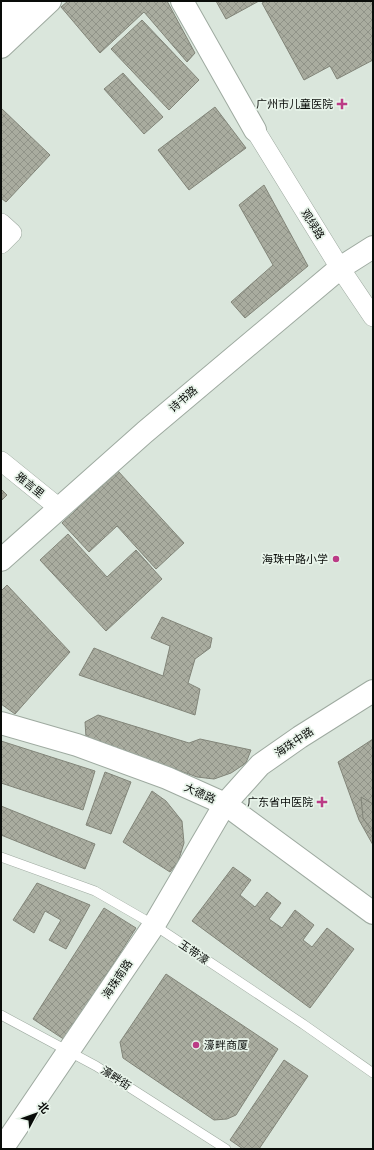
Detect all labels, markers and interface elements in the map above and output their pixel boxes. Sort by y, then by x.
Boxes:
place label: 广州市儿童医院 [256,98,333,110]
marker: 广州市儿童医院 [336,98,348,110]
street label: 观绿路 [299,207,327,241]
street label: 诗书路 [167,384,199,414]
street label: 雅言里 [13,470,47,500]
place label: 海珠中路小学 [262,553,328,565]
marker: 海珠中路小学 [331,554,341,564]
street label: 海珠中路 [272,725,316,759]
street label: 大德路 [182,781,218,805]
place label: 广东省中医院 [247,796,313,808]
marker: 广东省中医院 [316,796,328,808]
street label: 玉带濠 [177,938,211,966]
street label: 海珠南路 [100,957,134,1001]
place label: 濠畔商厦 [204,1039,248,1051]
marker: 濠畔商厦 [191,1040,201,1050]
street label: 濠畔街 [99,1064,133,1092]
north arrow [16,1094,56,1134]
text: 北 [35,1099,52,1116]

